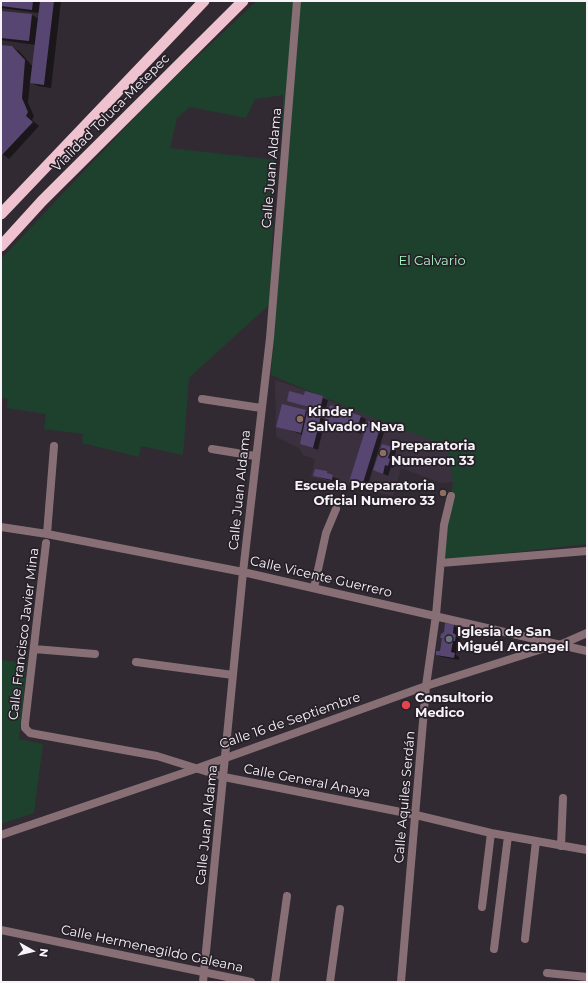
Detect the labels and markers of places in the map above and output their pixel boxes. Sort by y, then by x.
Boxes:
place label: Kinder Salvador Nava [308,404,404,435]
marker: Kinder Salvador Nava [295,414,305,424]
place label: Preparatoria Numeron 33 [391,438,476,469]
marker: Preparatoria Numeron 33 [378,448,388,458]
place label: Escuela Preparatoria Oficial Numero 33 [294,478,435,509]
marker: Escuela Preparatoria Oficial Numero 33 [438,488,448,498]
place label: Iglesia de San Miguél Arcangel [457,624,569,655]
marker: Iglesia de San Miguél Arcangel [444,634,454,644]
place label: Consultorio Medico [415,690,493,721]
marker: Consultorio Medico [400,699,412,711]

